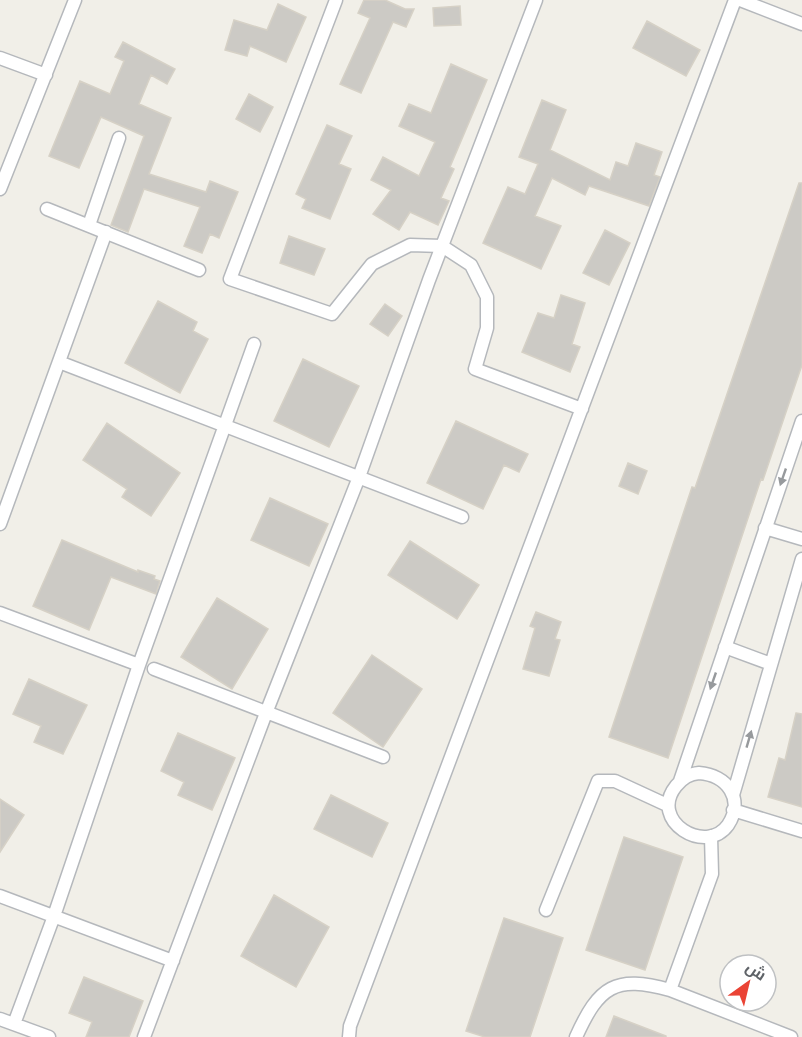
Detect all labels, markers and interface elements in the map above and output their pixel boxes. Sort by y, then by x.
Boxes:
one-way arrow [778,468,787,486]
one-way arrow [708,672,717,690]
one-way arrow [745,730,754,748]
north arrow [718,953,778,1013]
text: ش [742,957,770,985]

